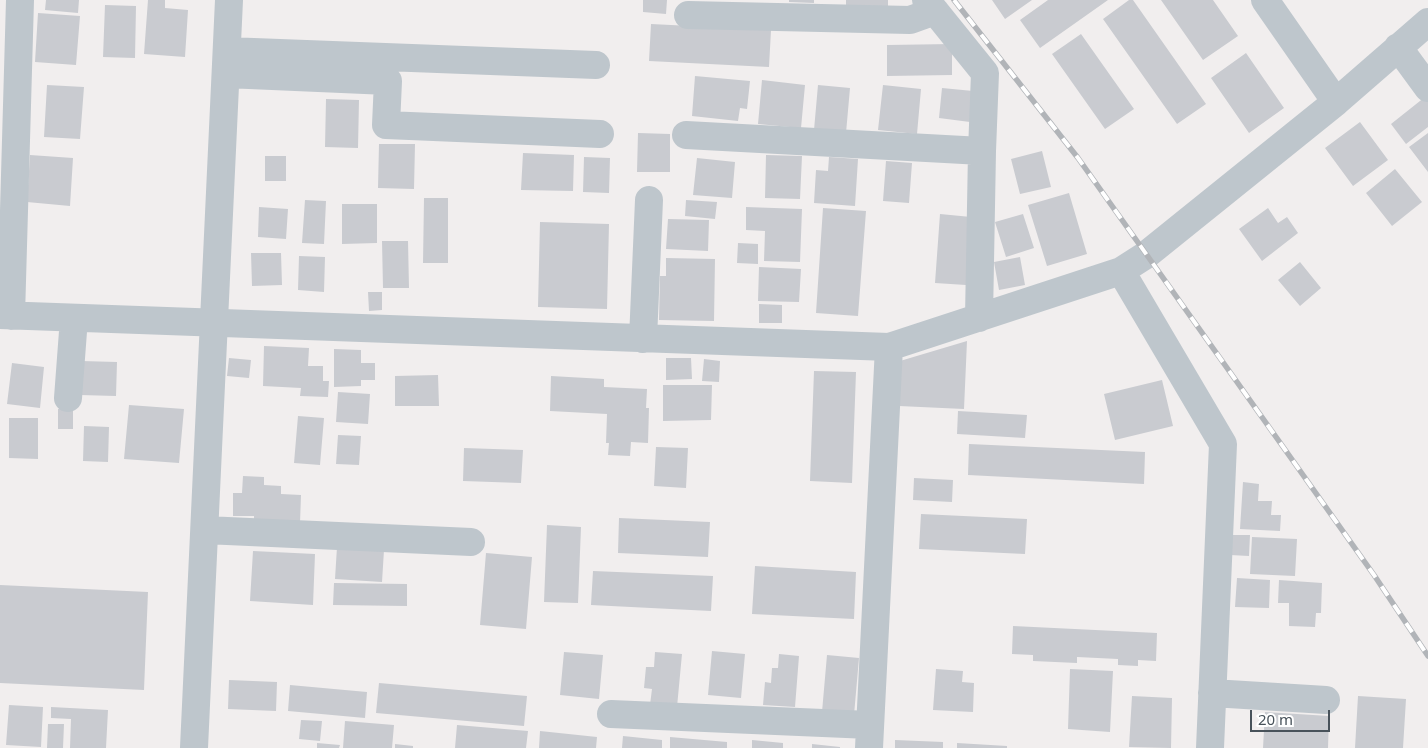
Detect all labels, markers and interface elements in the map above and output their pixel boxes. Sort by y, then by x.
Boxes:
scale bar [1253,700,1333,732]
text: 20 m [1258,709,1293,729]

